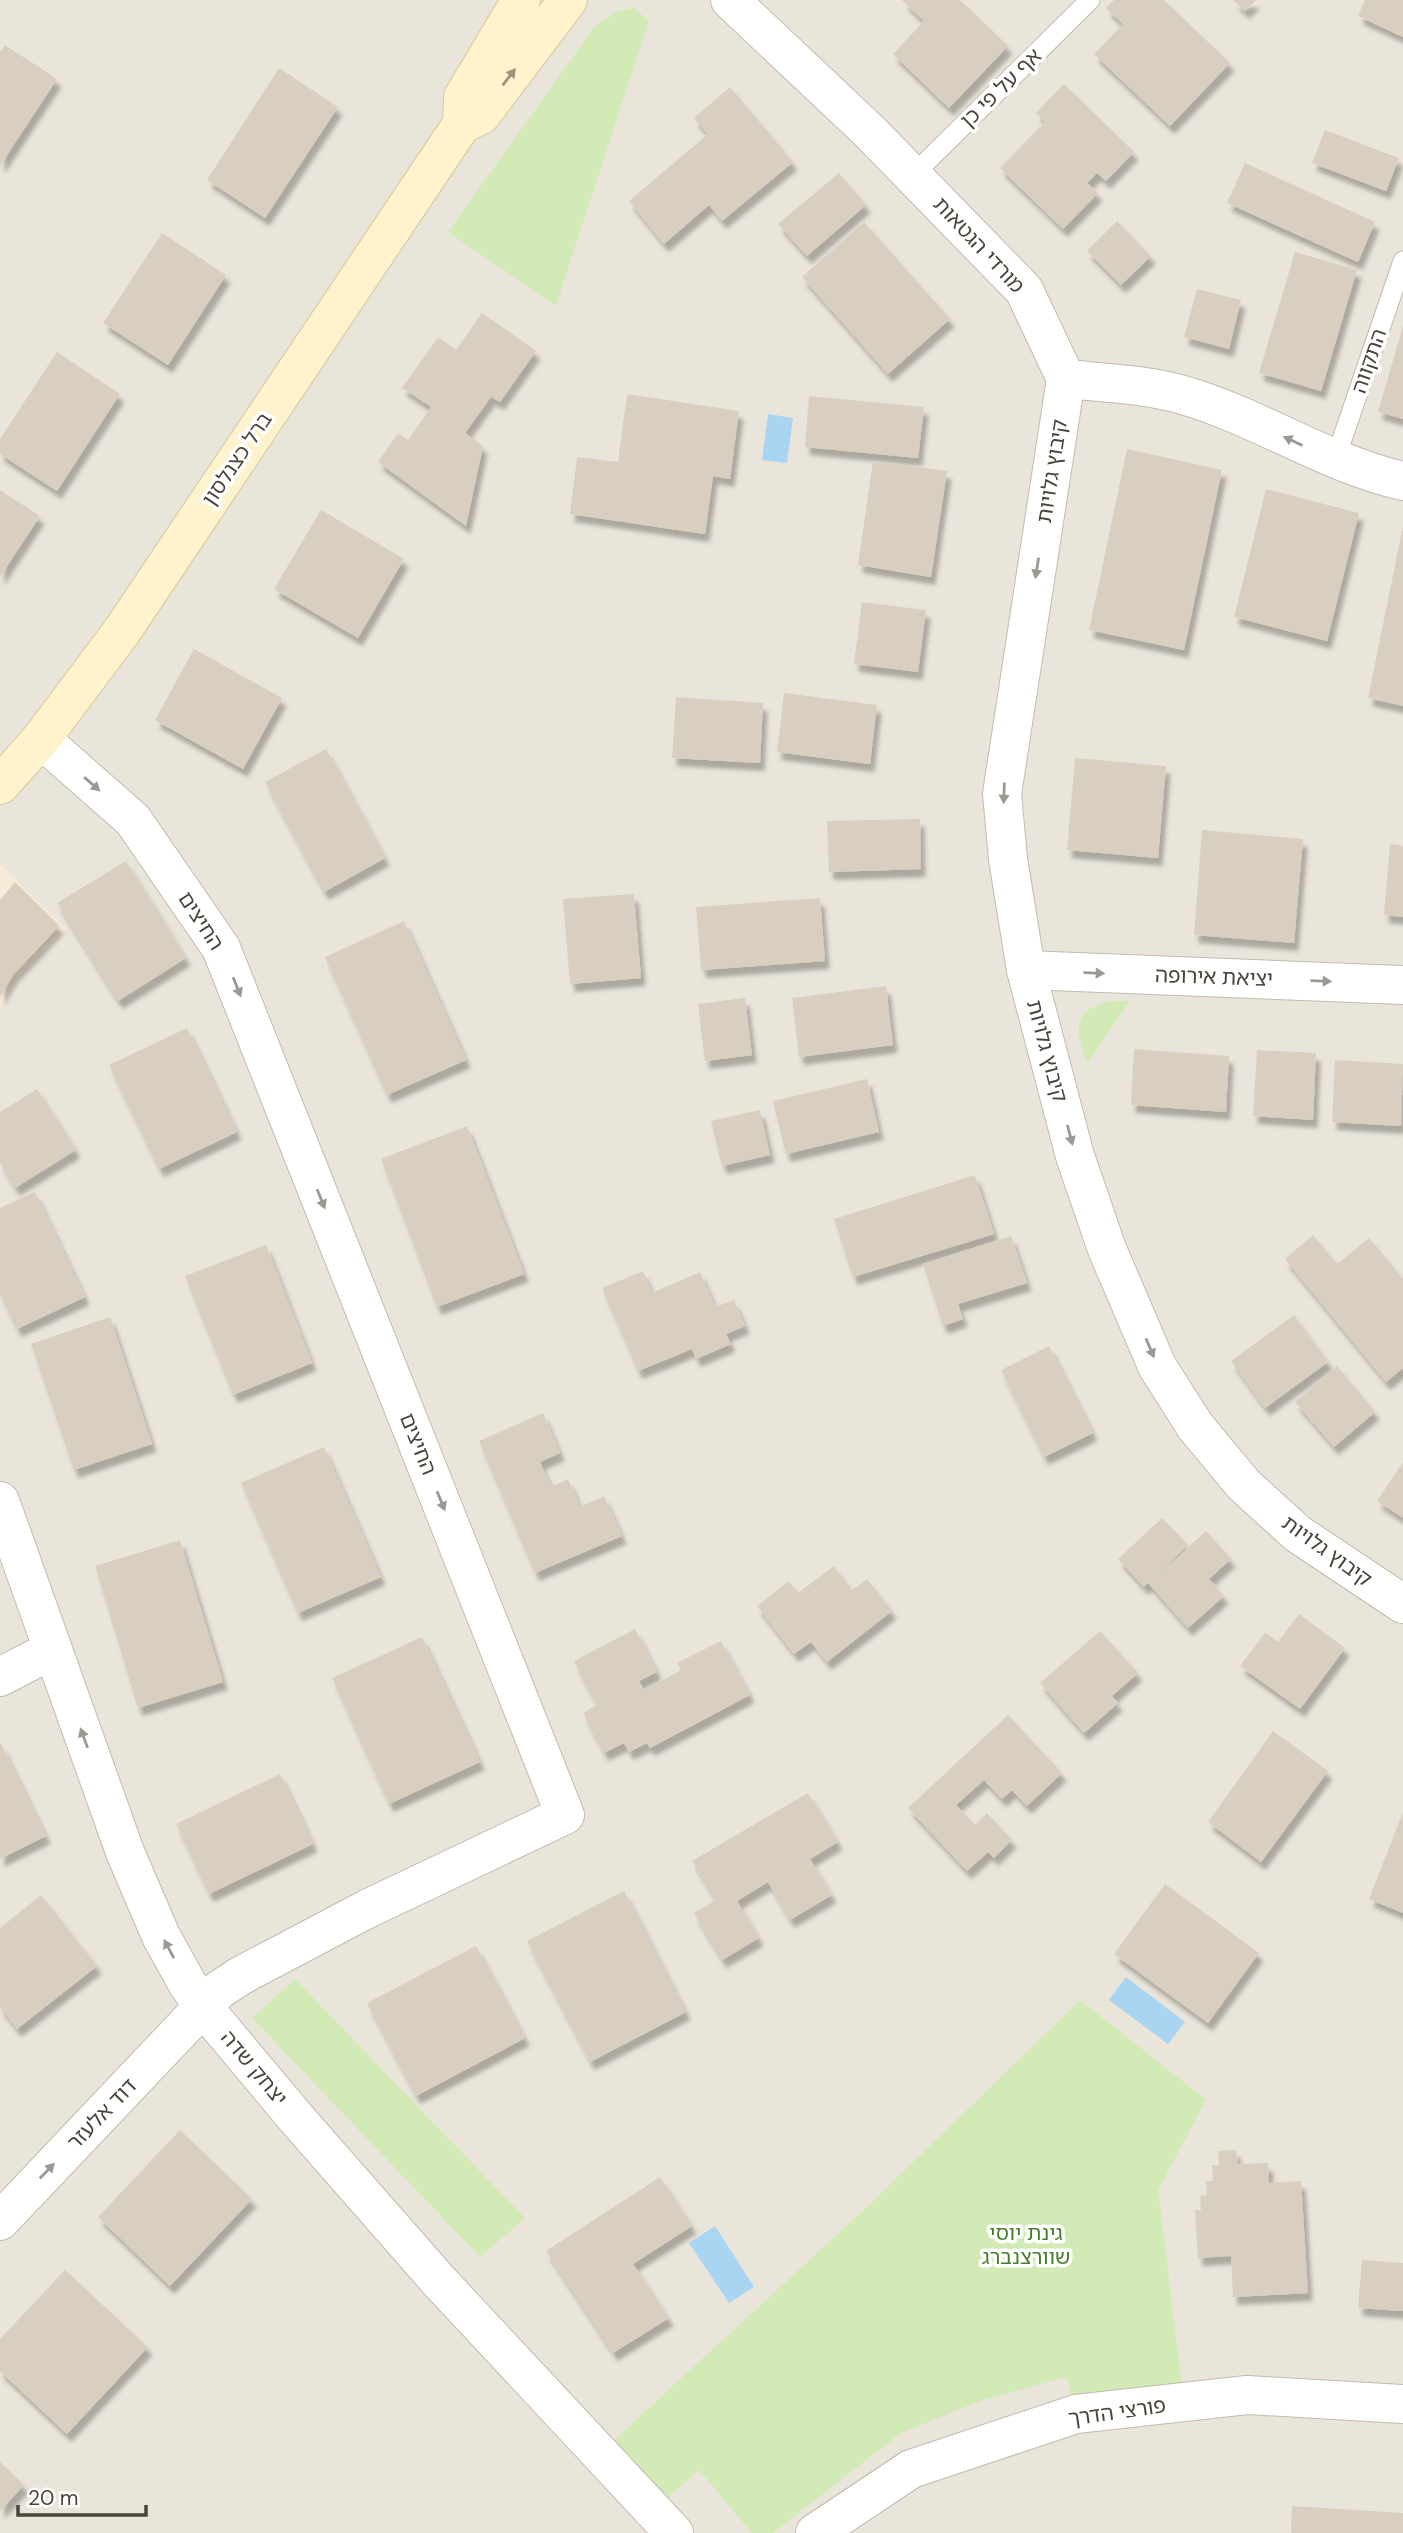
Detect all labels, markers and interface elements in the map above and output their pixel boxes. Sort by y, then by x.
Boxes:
street label: אף על פי כן [954,42,1048,134]
one-way arrow [502,68,516,86]
street label: מורדי הגטאות [927,191,1031,299]
street label: התקווה [1345,325,1393,397]
street label: ברל כצנלסון [196,407,278,511]
street label: קיבוץ גלויות [1030,417,1074,525]
one-way arrow [1283,435,1303,446]
one-way arrow [1031,557,1042,579]
one-way arrow [83,776,101,792]
one-way arrow [998,782,1009,804]
street label: החיצים [172,886,230,956]
street label: יציאת אירופה [1154,961,1274,993]
one-way arrow [1083,967,1105,978]
one-way arrow [1310,976,1332,987]
one-way arrow [231,977,242,998]
street label: קיבוץ גלויות [1020,997,1074,1105]
one-way arrow [1065,1125,1075,1146]
one-way arrow [315,1188,326,1209]
one-way arrow [1144,1338,1156,1358]
street label: החיצים [393,1409,443,1479]
one-way arrow [435,1491,446,1512]
street label: קיבוץ גלויות [1276,1509,1378,1593]
one-way arrow [78,1728,89,1749]
one-way arrow [163,1939,175,1959]
street label: יצחק שדה [214,2025,294,2111]
street label: דוד אלעזר [61,2072,143,2156]
one-way arrow [39,2163,56,2180]
park label: גינת יוסי שוורצנברג [982,2219,1070,2271]
street label: פורצי הדרך [1066,2391,1168,2433]
scale bar [18,2474,145,2518]
text: 20 m [28,2484,79,2512]

